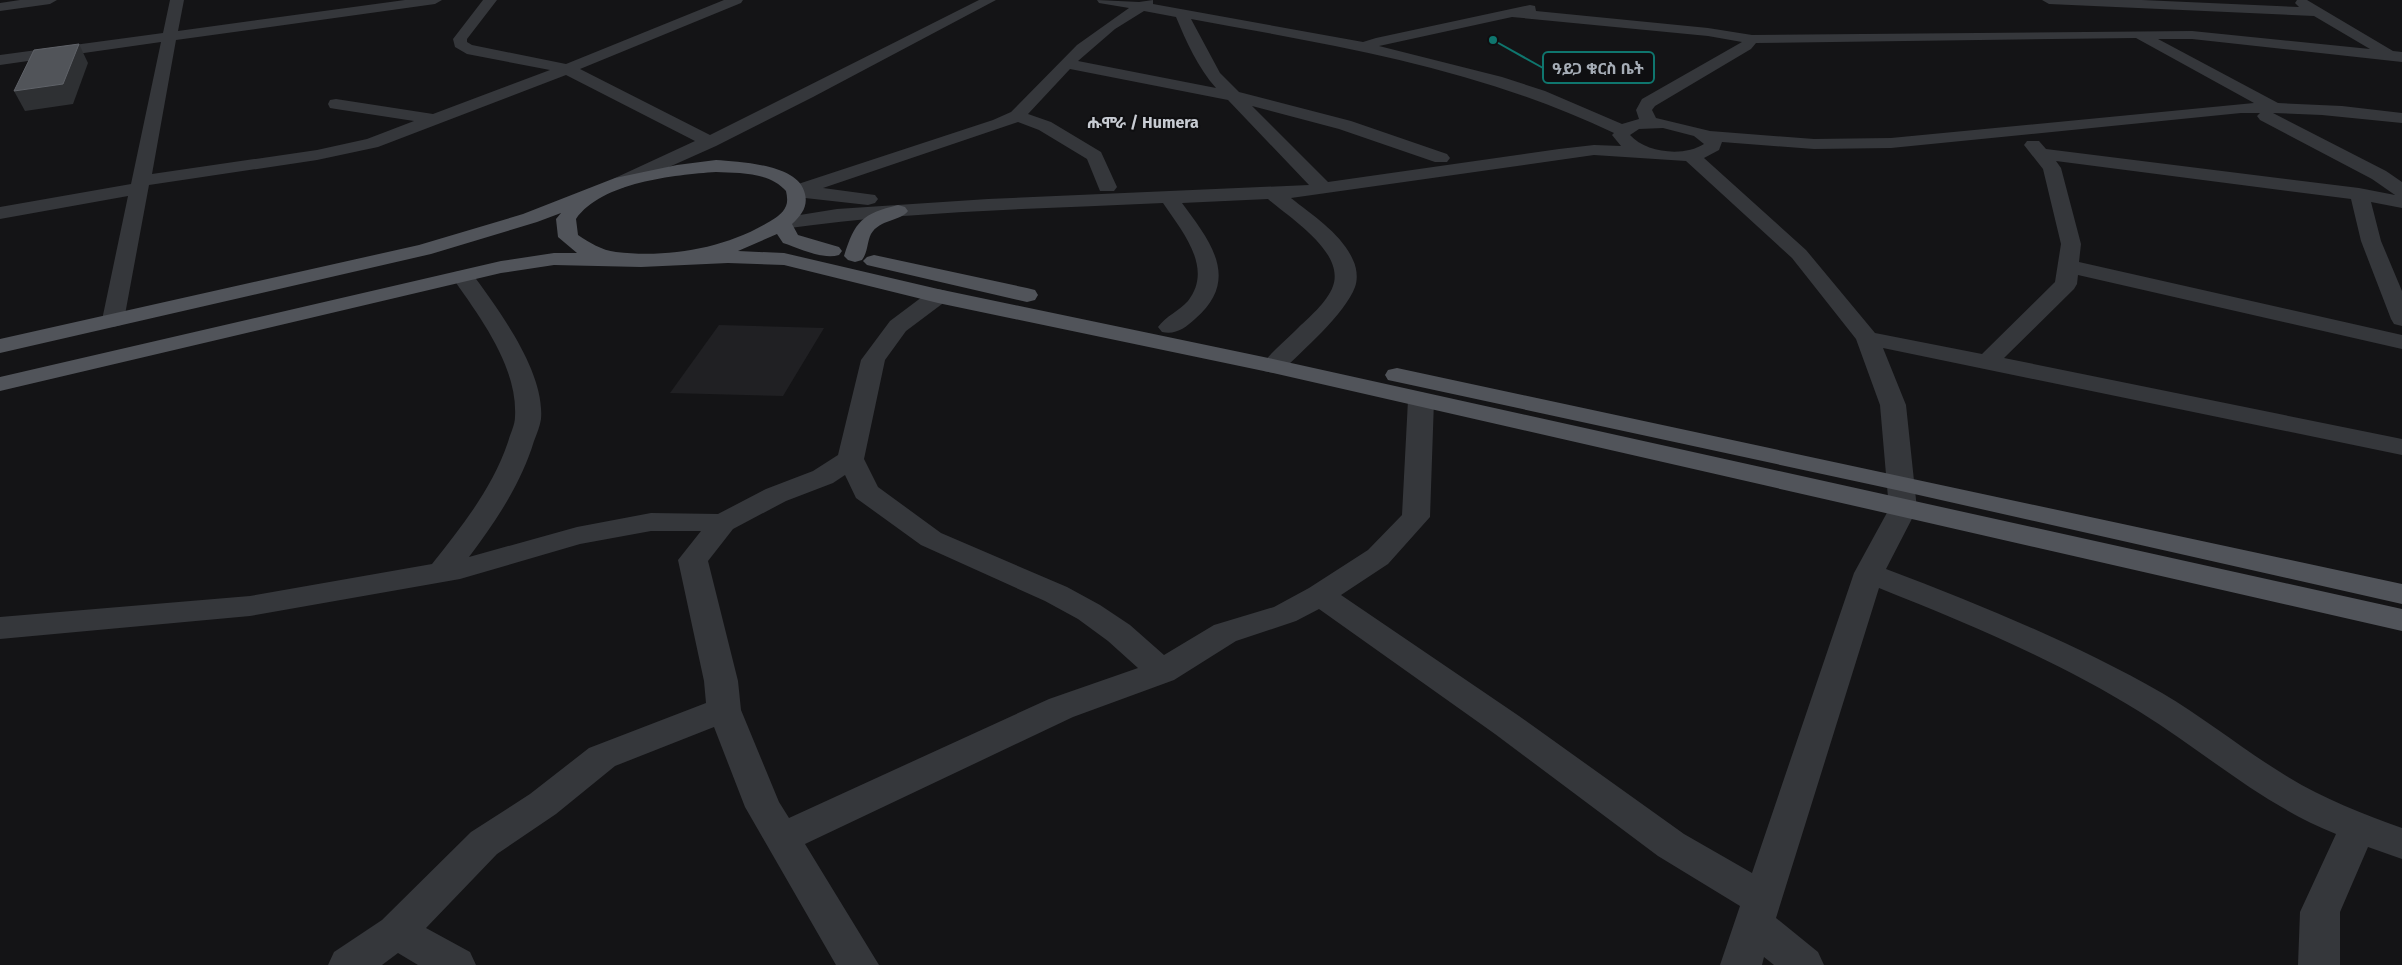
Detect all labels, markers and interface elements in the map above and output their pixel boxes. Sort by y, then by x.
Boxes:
callout: ዓይጋ ቁርስ ቤት [1543,52,1654,83]
text: ዓይጋ ቁርስ ቤት [1552,59,1644,78]
district label: ሑሞራ / Humera [1087,113,1199,132]

